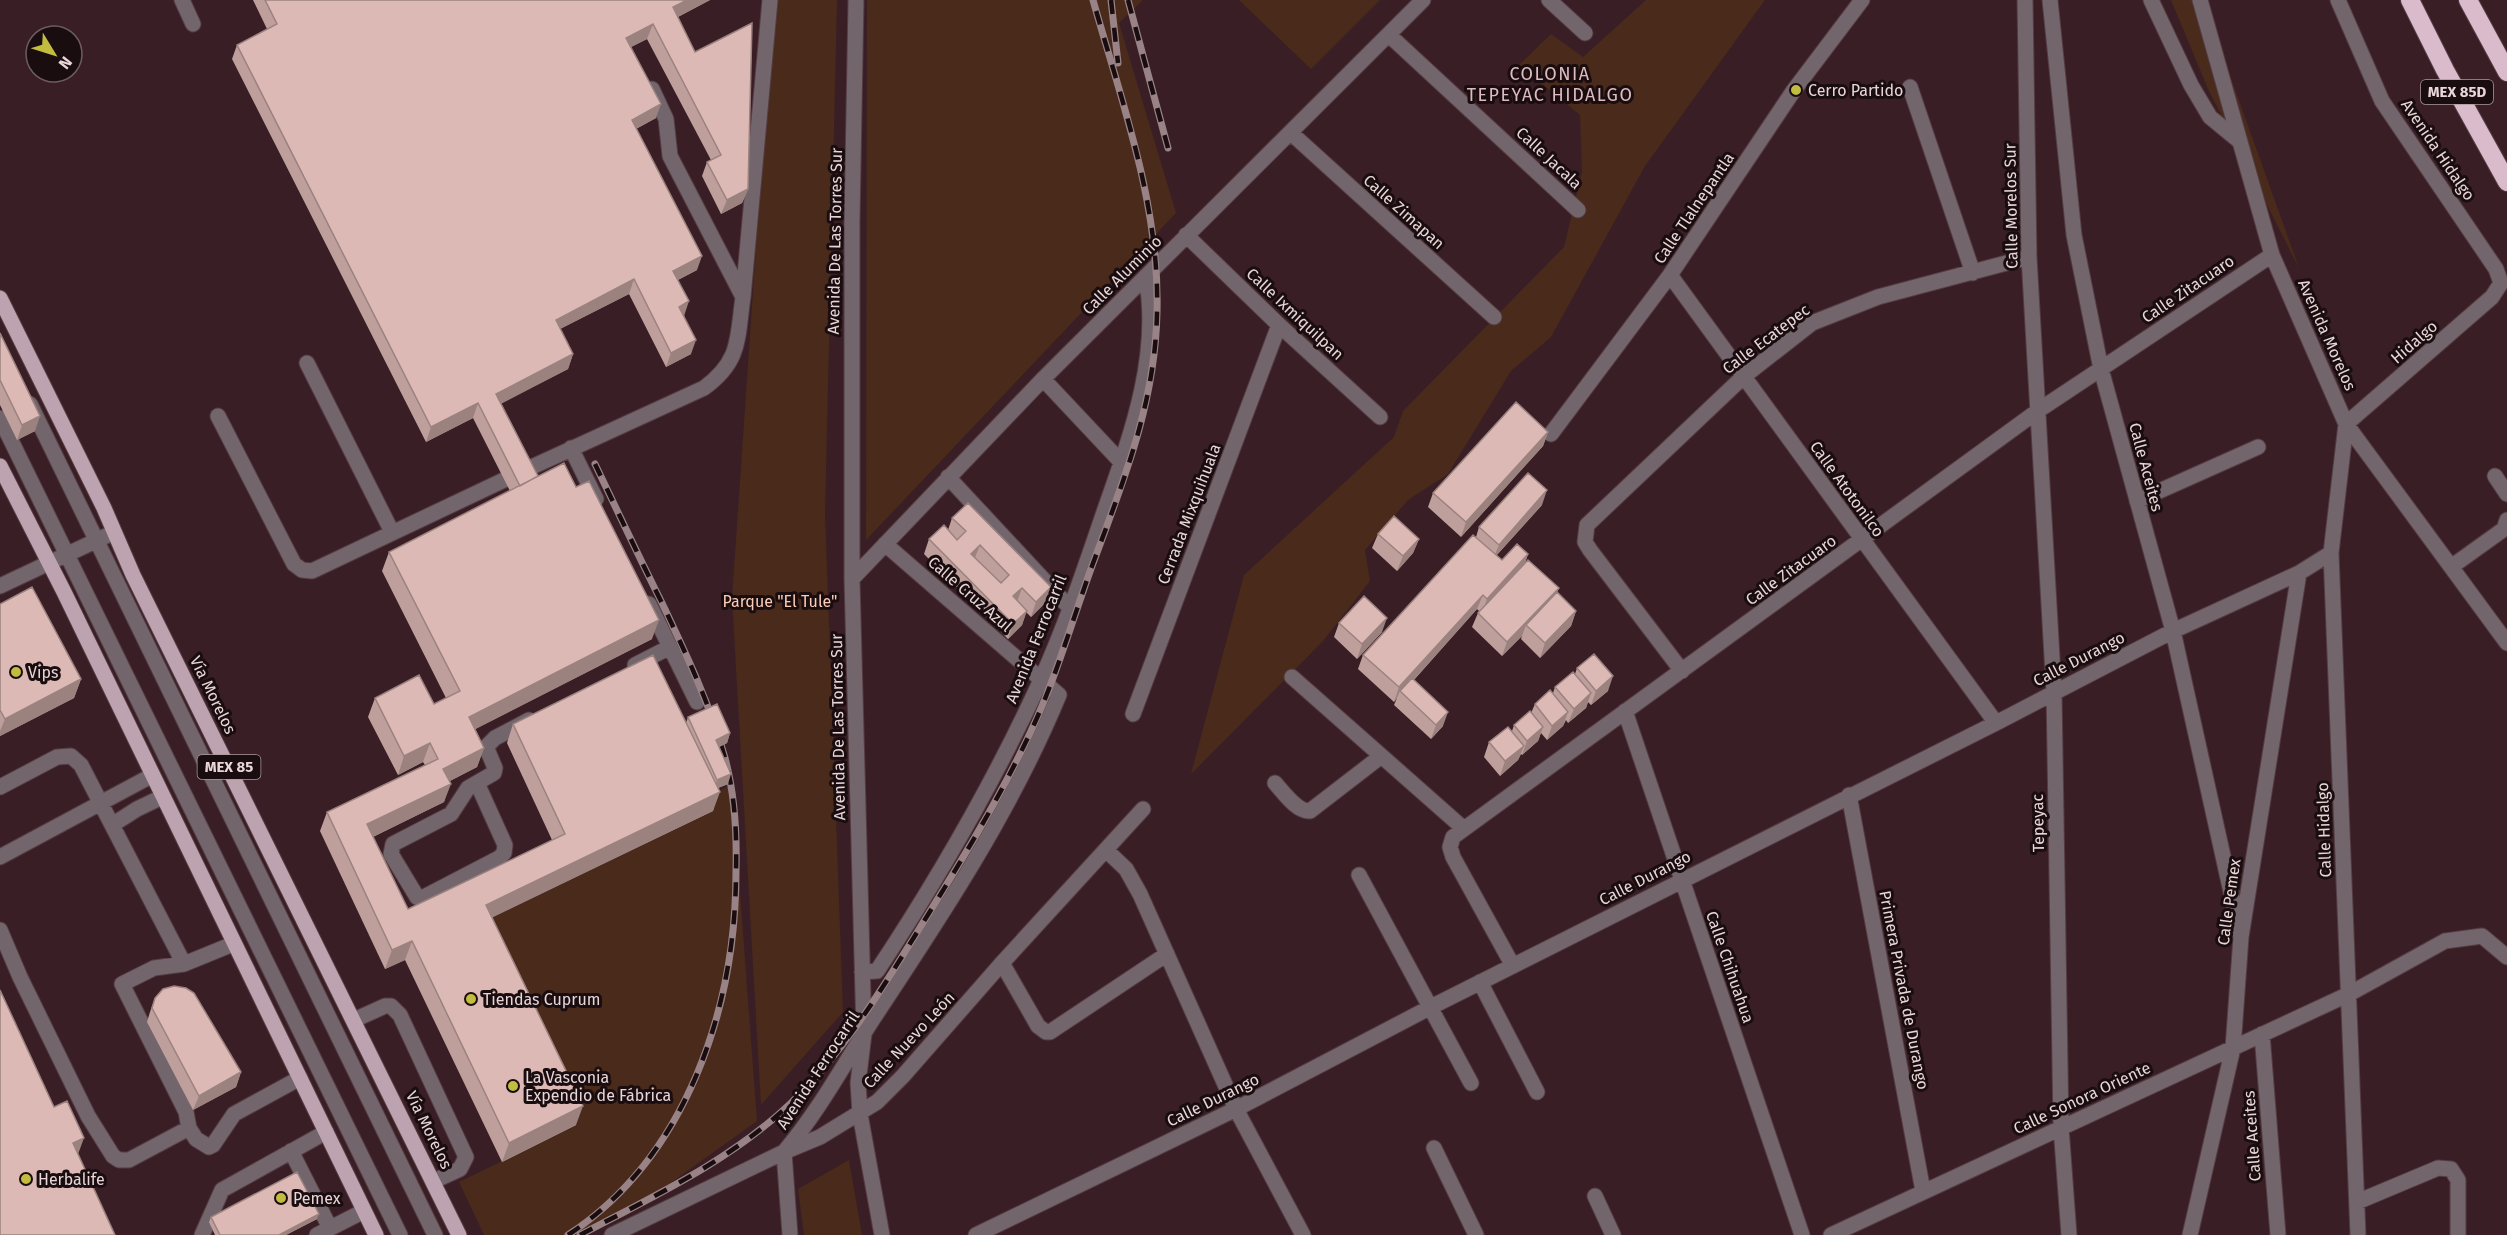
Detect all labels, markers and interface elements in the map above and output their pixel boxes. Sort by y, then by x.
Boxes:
north arrow [24,24,84,84]
text: N [55,53,76,73]
district label: COLONIA TEPEYAC HIDALGO [1467,63,1633,106]
road number: MEX 85D [2421,80,2493,104]
place label: Cerro Partido [1808,81,1903,100]
marker: Cerro Partido [1789,83,1803,97]
street label: Avenida Hidalgo [2397,96,2479,204]
street label: Calle Jacala [1512,123,1586,193]
street label: Calle Morelos Sur [2000,142,2022,269]
street label: Avenida De Las Torres Sur [824,147,846,334]
street label: Calle Tlalnepantla [1650,149,1738,267]
street label: Calle Zimapan [1360,171,1448,253]
street label: Calle Aluminio [1078,231,1166,319]
street label: Calle Zitacuaro [2138,251,2238,327]
street label: Calle Ixmiquilpan [1243,264,1347,364]
street label: Avenida Morelos [2294,276,2360,394]
street label: Calle Ecatepec [1719,300,1814,378]
street label: Hidalgo [2387,317,2441,367]
street label: Calle Aceites [2125,421,2167,513]
street label: Calle Atotonilco [1806,437,1888,541]
street label: Cerrada Mixquihuala [1153,441,1225,587]
street label: Calle Zitacuaro [1742,531,1840,609]
street label: Calle Cruz Azul [924,552,1016,636]
street label: Avenida Ferrocarril [1002,572,1071,706]
park label: Parque "El Tule" [723,592,837,611]
street label: Calle Durango [2030,628,2128,690]
street label: Avenida De Las Torres Sur [827,633,849,820]
street label: Vía Morelos [186,653,240,737]
place label: Vips [28,663,58,682]
marker: Vips [9,665,23,679]
road number: MEX 85 [198,755,260,779]
street label: Calle Hidalgo [2313,782,2335,878]
street label: Tepeyac [2028,793,2048,852]
street label: Calle Durango [1596,847,1694,909]
street label: Calle Pemex [2214,857,2245,946]
street label: Primera Privada de Durango [1875,889,1933,1091]
street label: Calle Chihuahua [1702,909,1758,1025]
street label: Calle Nuevo León [859,988,959,1092]
place label: Tiendas Cuprum [483,990,600,1009]
marker: Tiendas Cuprum [464,992,478,1006]
street label: Avenida Ferrocarril [773,1007,863,1133]
street label: Calle Sonora Oriente [2010,1058,2154,1138]
place label: La Vasconia Expendio de Fábrica [525,1068,671,1105]
street label: Calle Durango [1164,1069,1262,1131]
marker: La Vasconia Expendio de Fábrica [506,1079,520,1093]
street label: Vía Morelos [402,1088,456,1172]
street label: Calle Aceites [2239,1090,2265,1182]
place label: Herbalife [38,1170,105,1189]
marker: Herbalife [19,1172,33,1186]
place label: Pemex [293,1189,341,1208]
marker: Pemex [274,1191,288,1205]

